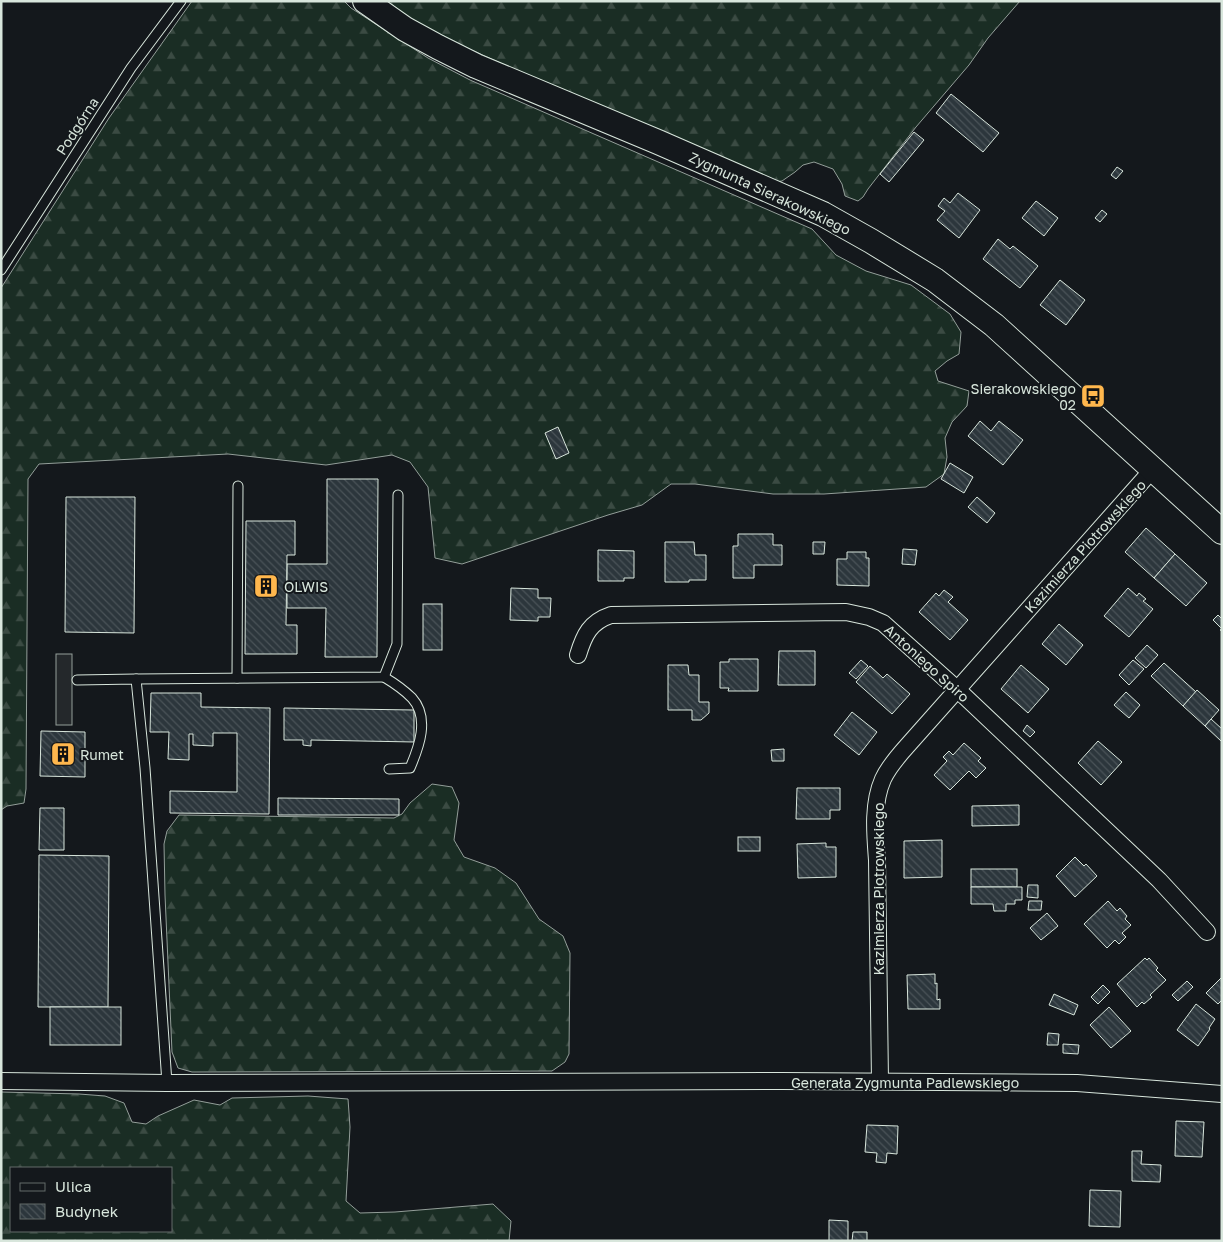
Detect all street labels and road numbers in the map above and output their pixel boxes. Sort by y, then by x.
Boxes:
street label: Podgórna [52,94,102,158]
street label: Zygmunta Sierakowskiego [687,148,853,238]
street label: Kazimierza Piotrowskiego [1021,476,1149,616]
street label: Antoniego Spiro [881,621,973,705]
street label: Kazimierza Piotrowskiego [870,803,887,975]
street label: Generała Zygmunta Padlewskiego [791,1074,1019,1091]

